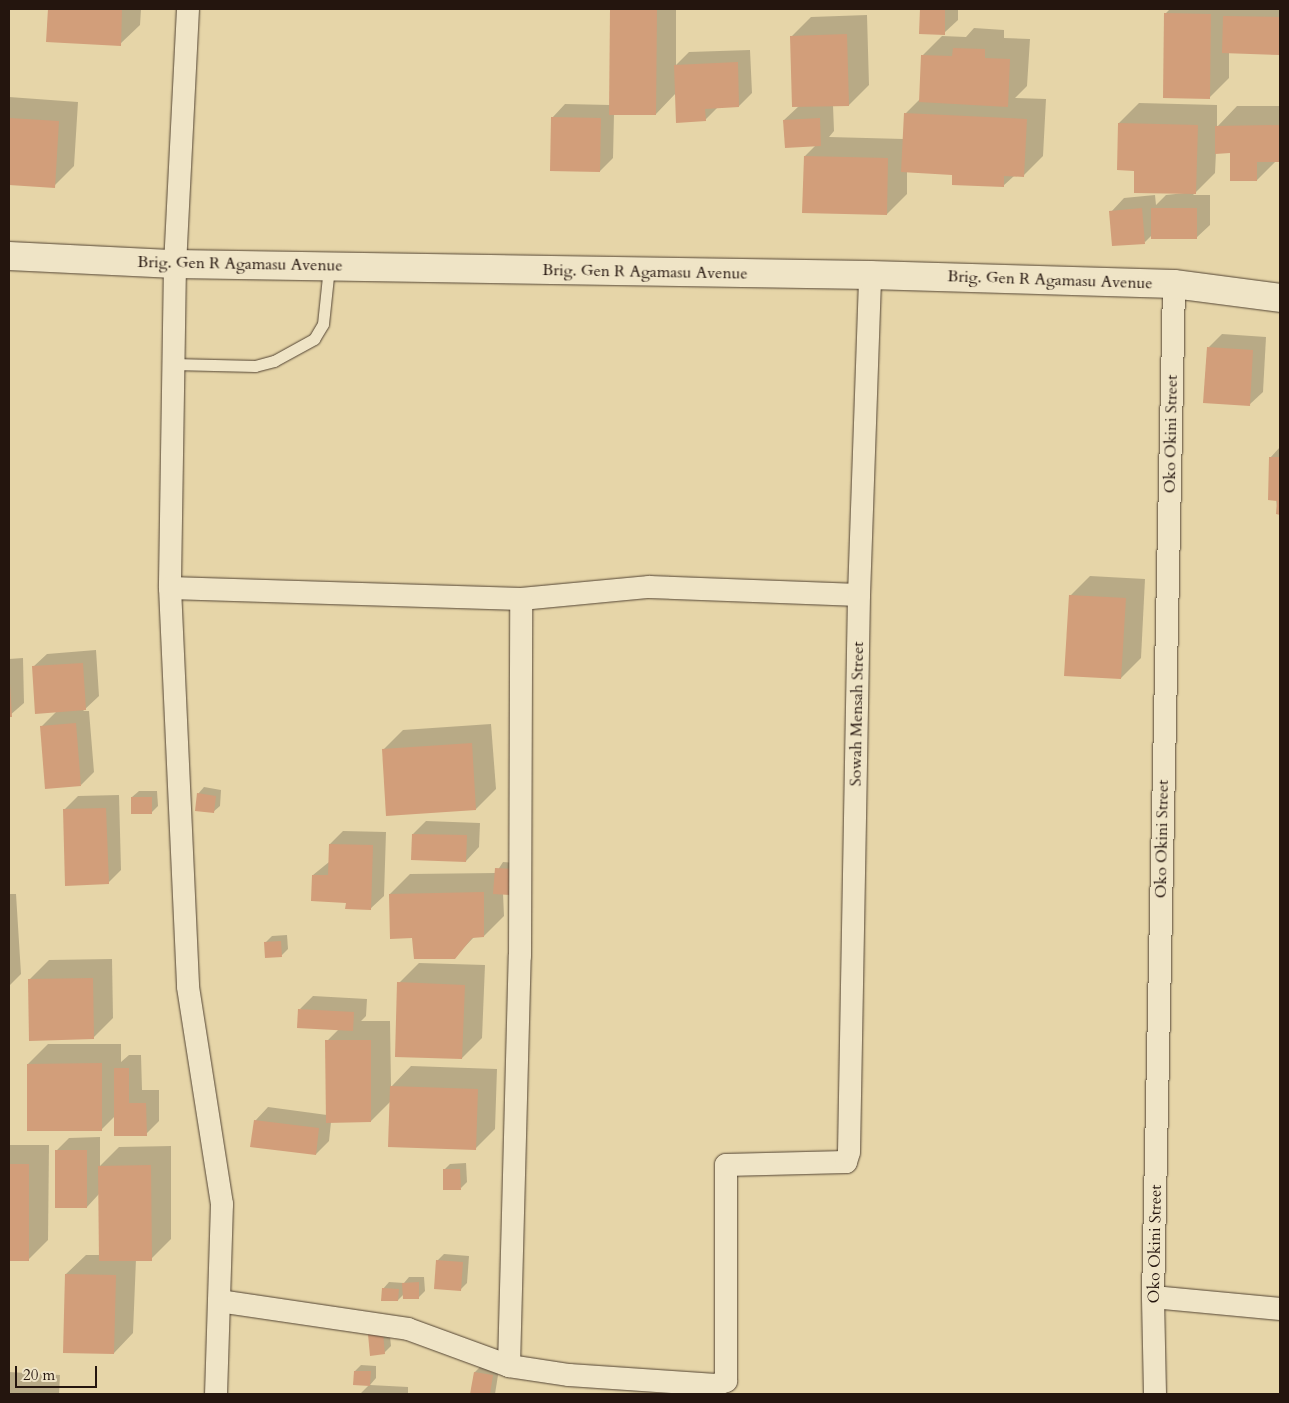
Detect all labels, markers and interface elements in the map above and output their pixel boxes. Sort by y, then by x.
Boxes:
street label: Brig. Gen R Agamasu Avenue [137,253,343,275]
street label: Brig. Gen R Agamasu Avenue [542,261,748,283]
street label: Brig. Gen R Agamasu Avenue [947,267,1153,293]
street label: Oko Okini Street [1160,375,1182,493]
street label: Sowah Mensah Street [846,641,868,787]
street label: Oko Okini Street [1151,780,1173,898]
street label: Oko Okini Street [1144,1185,1166,1303]
scale bar [18,1356,100,1388]
text: 20 m [23,1365,55,1385]

